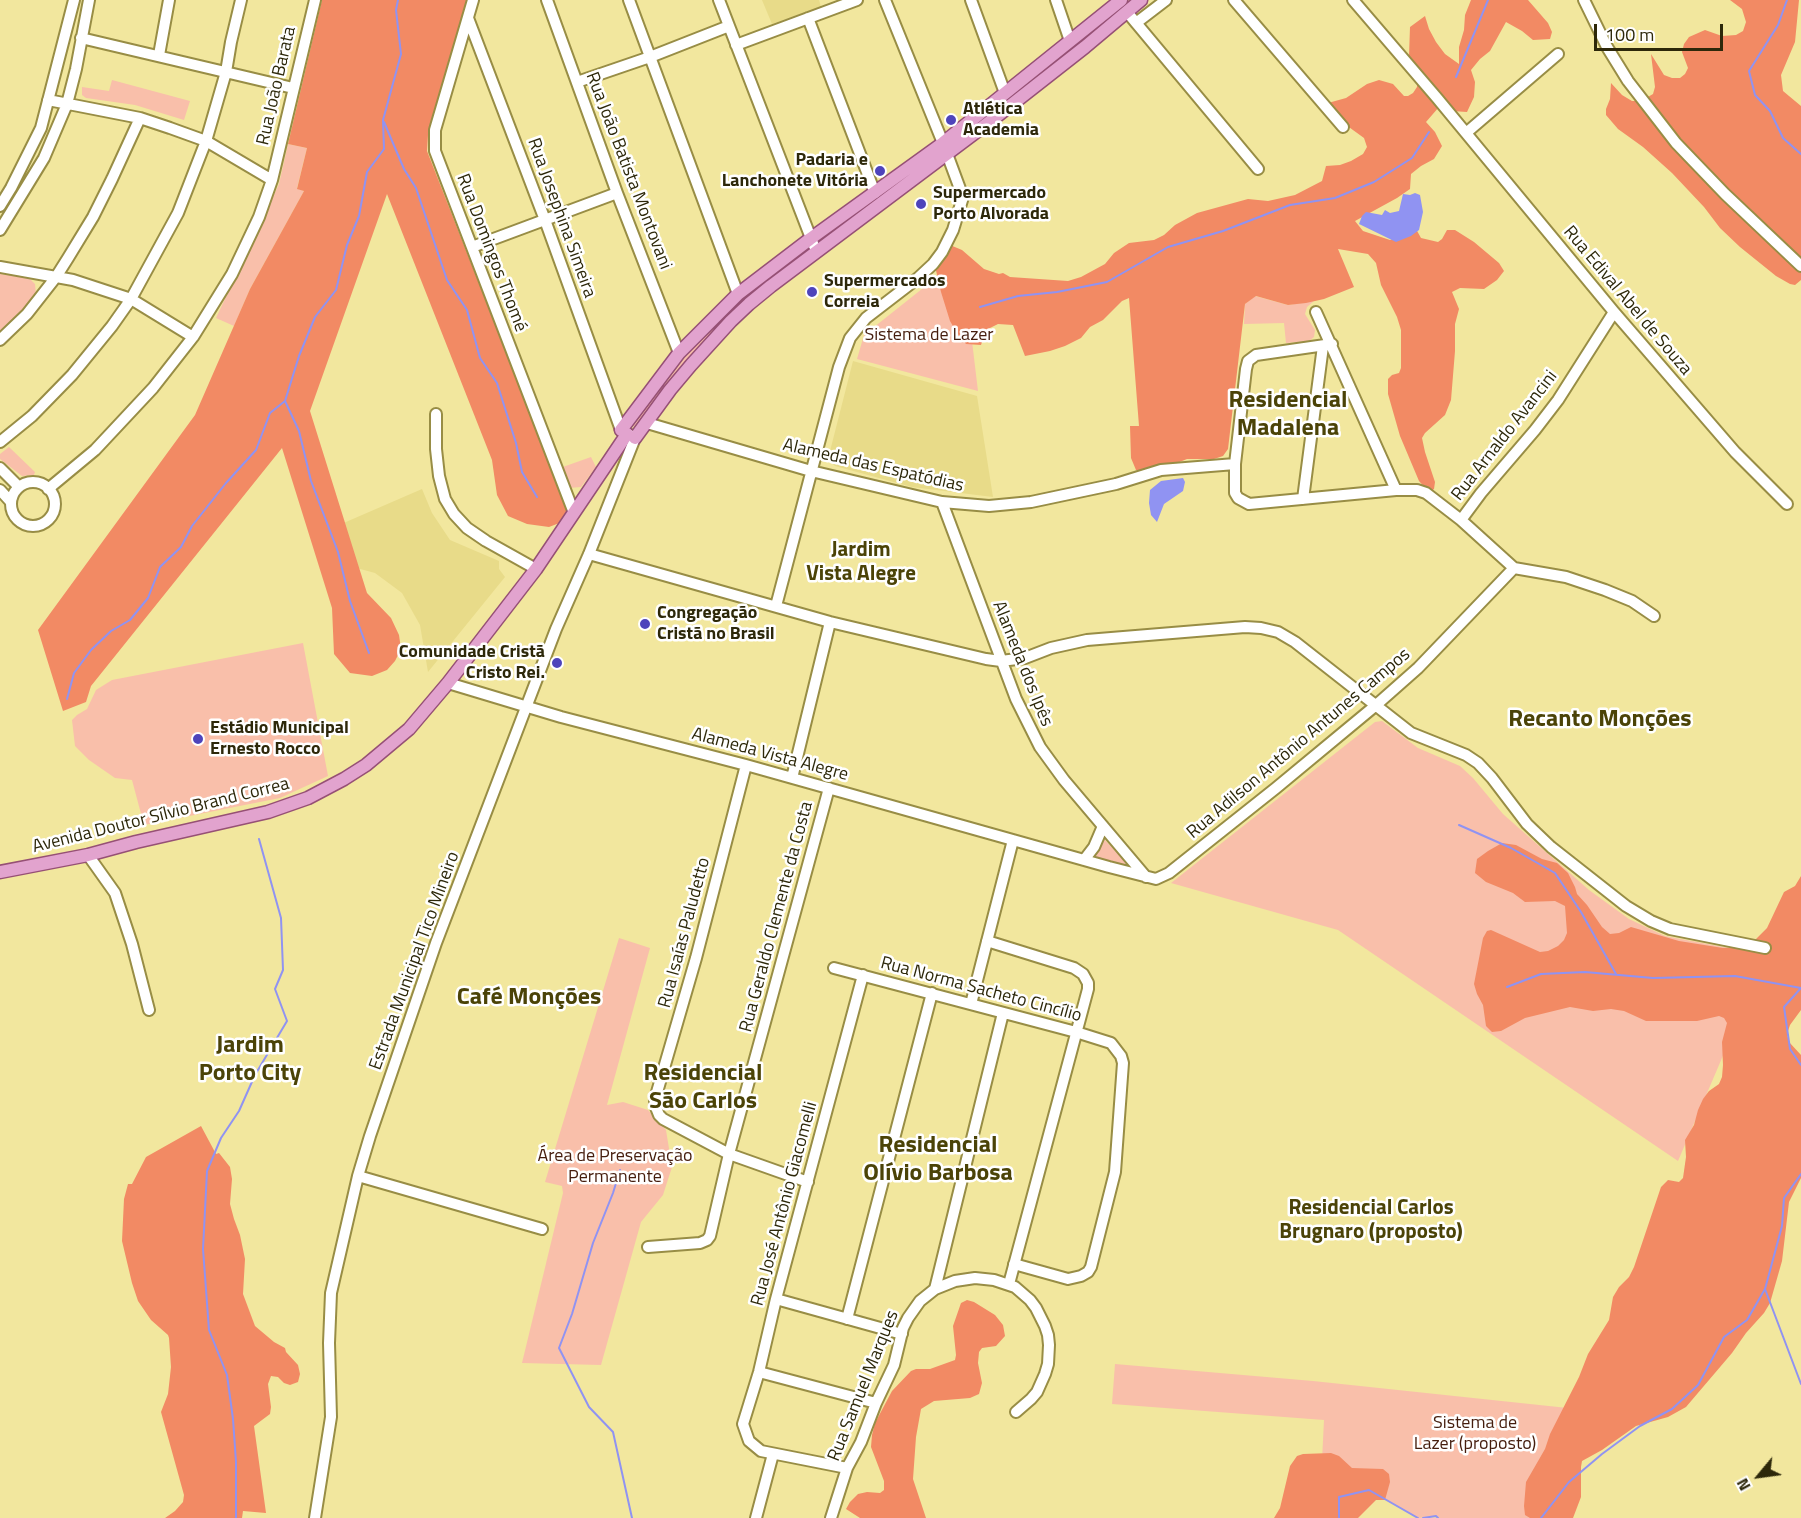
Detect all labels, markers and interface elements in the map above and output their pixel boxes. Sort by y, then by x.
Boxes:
scale bar [1597,12,1726,50]
text: 100 m [1605,21,1654,48]
street label: Rua João Barata [253,24,301,148]
street label: Rua João Batista Montovani [580,69,676,273]
place label: Atlética Academia [963,99,1039,142]
marker: Atlética Academia [944,113,958,127]
street label: Rua Josephina Simeira [522,135,600,301]
place label: Padaria e Lanchonete Vitória [722,150,868,192]
marker: Padaria e Lanchonete Vitória [873,164,887,178]
street label: Rua Domingos Thomé [451,171,531,335]
place label: Supermercado Porto Alvorada [933,183,1049,226]
marker: Supermercado Porto Alvorada [914,197,928,211]
street label: Rua Edival Abel de Souza [1558,222,1696,380]
place label: Supermercados Correia [824,271,946,314]
marker: Supermercados Correia [805,285,819,299]
park label: Sistema de Lazer [864,325,994,347]
street label: Rua Arnaldo Avancini [1447,367,1563,505]
district label: Residencial Madalena [1229,387,1347,443]
street label: Alameda das Espatódias [780,435,966,497]
district label: Jardim Vista Alegre [806,538,916,588]
street label: Alameda dos Ipês [987,598,1057,730]
place label: Congregação Cristã no Brasil [657,603,775,646]
marker: Congregação Cristã no Brasil [638,617,652,631]
place label: Comunidade Cristã Cristo Rei. [399,642,545,684]
street label: Rua Adilson Antônio Antunes Campos [1183,644,1415,844]
marker: Comunidade Cristã Cristo Rei. [550,656,564,670]
district label: Recanto Monções [1508,706,1692,734]
place label: Estádio Municipal Ernesto Rocco [210,718,349,760]
street label: Alameda Vista Alegre [689,724,851,786]
marker: Estádio Municipal Ernesto Rocco [191,732,205,746]
street label: Avenida Doutor Sílvio Brand Correa [30,774,292,858]
street label: Rua Geraldo Clemente da Costa [736,799,818,1035]
street label: Estrada Municipal Tico Mineiro [365,849,465,1073]
street label: Rua Isaías Paludetto [655,855,715,1011]
street label: Rua Norma Sacheto Cincílio [878,953,1084,1027]
district label: Café Monções [457,984,601,1012]
district label: Jardim Porto City [199,1032,301,1088]
district label: Residencial São Carlos [644,1060,762,1116]
street label: Rua José Antônio Giacomelli [747,1100,823,1308]
district label: Residencial Olívio Barbosa [863,1132,1013,1188]
park label: Área de Preservação Permanente [538,1146,692,1188]
district label: Residencial Carlos Brugnaro (proposto) [1279,1196,1463,1246]
street label: Rua Samuel Marques [824,1307,904,1465]
park label: Sistema de Lazer (proposto) [1414,1413,1536,1456]
north arrow [1729,1446,1789,1506]
text: N [1730,1474,1756,1495]

